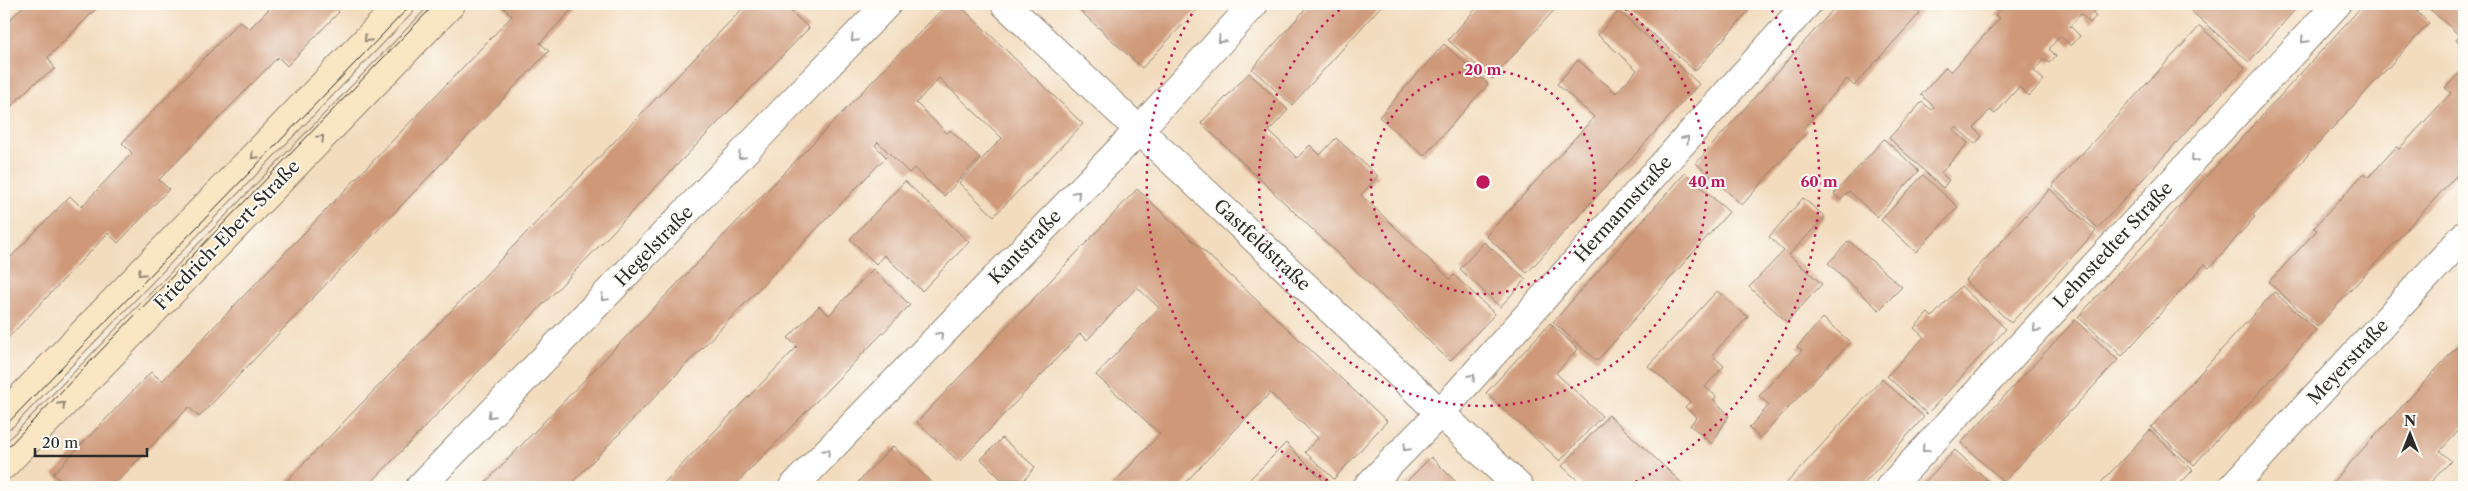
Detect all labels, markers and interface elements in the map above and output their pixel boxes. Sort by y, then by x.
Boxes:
one-way arrow [364,33,373,42]
one-way arrow [851,33,860,42]
one-way arrow [1218,34,1227,43]
one-way arrow [2301,34,2310,43]
text: 20 m [1464,60,1502,79]
one-way arrow [315,134,324,143]
one-way arrow [1680,135,1689,144]
one-way arrow [251,150,260,159]
one-way arrow [738,150,747,159]
street label: Hermannstraße [1570,151,1676,267]
one-way arrow [2191,153,2200,162]
street label: Friedrich-Ebert-Straße [150,155,304,315]
text: 40 m [1688,172,1726,191]
text: 60 m [1800,172,1838,191]
centre of rings [1474,173,1492,191]
street label: Lehnstedter Straße [2049,177,2177,313]
one-way arrow [1071,190,1080,199]
street label: Gastfeldstraße [1209,195,1315,295]
street label: Hegelstraße [610,201,698,291]
street label: Kantstraße [984,205,1066,289]
one-way arrow [138,267,147,276]
one-way arrow [600,292,609,301]
street label: Meyerstraße [2303,315,2393,409]
one-way arrow [2033,324,2042,333]
one-way arrow [934,332,943,341]
one-way arrow [1467,373,1476,382]
one-way arrow [56,402,65,411]
north arrow [2386,408,2436,458]
one-way arrow [488,409,497,418]
text: N [2404,412,2416,430]
scale bar [35,426,148,458]
text: 20 m [42,433,78,452]
one-way arrow [1403,442,1412,451]
one-way arrow [1922,443,1931,452]
one-way arrow [821,449,830,458]

